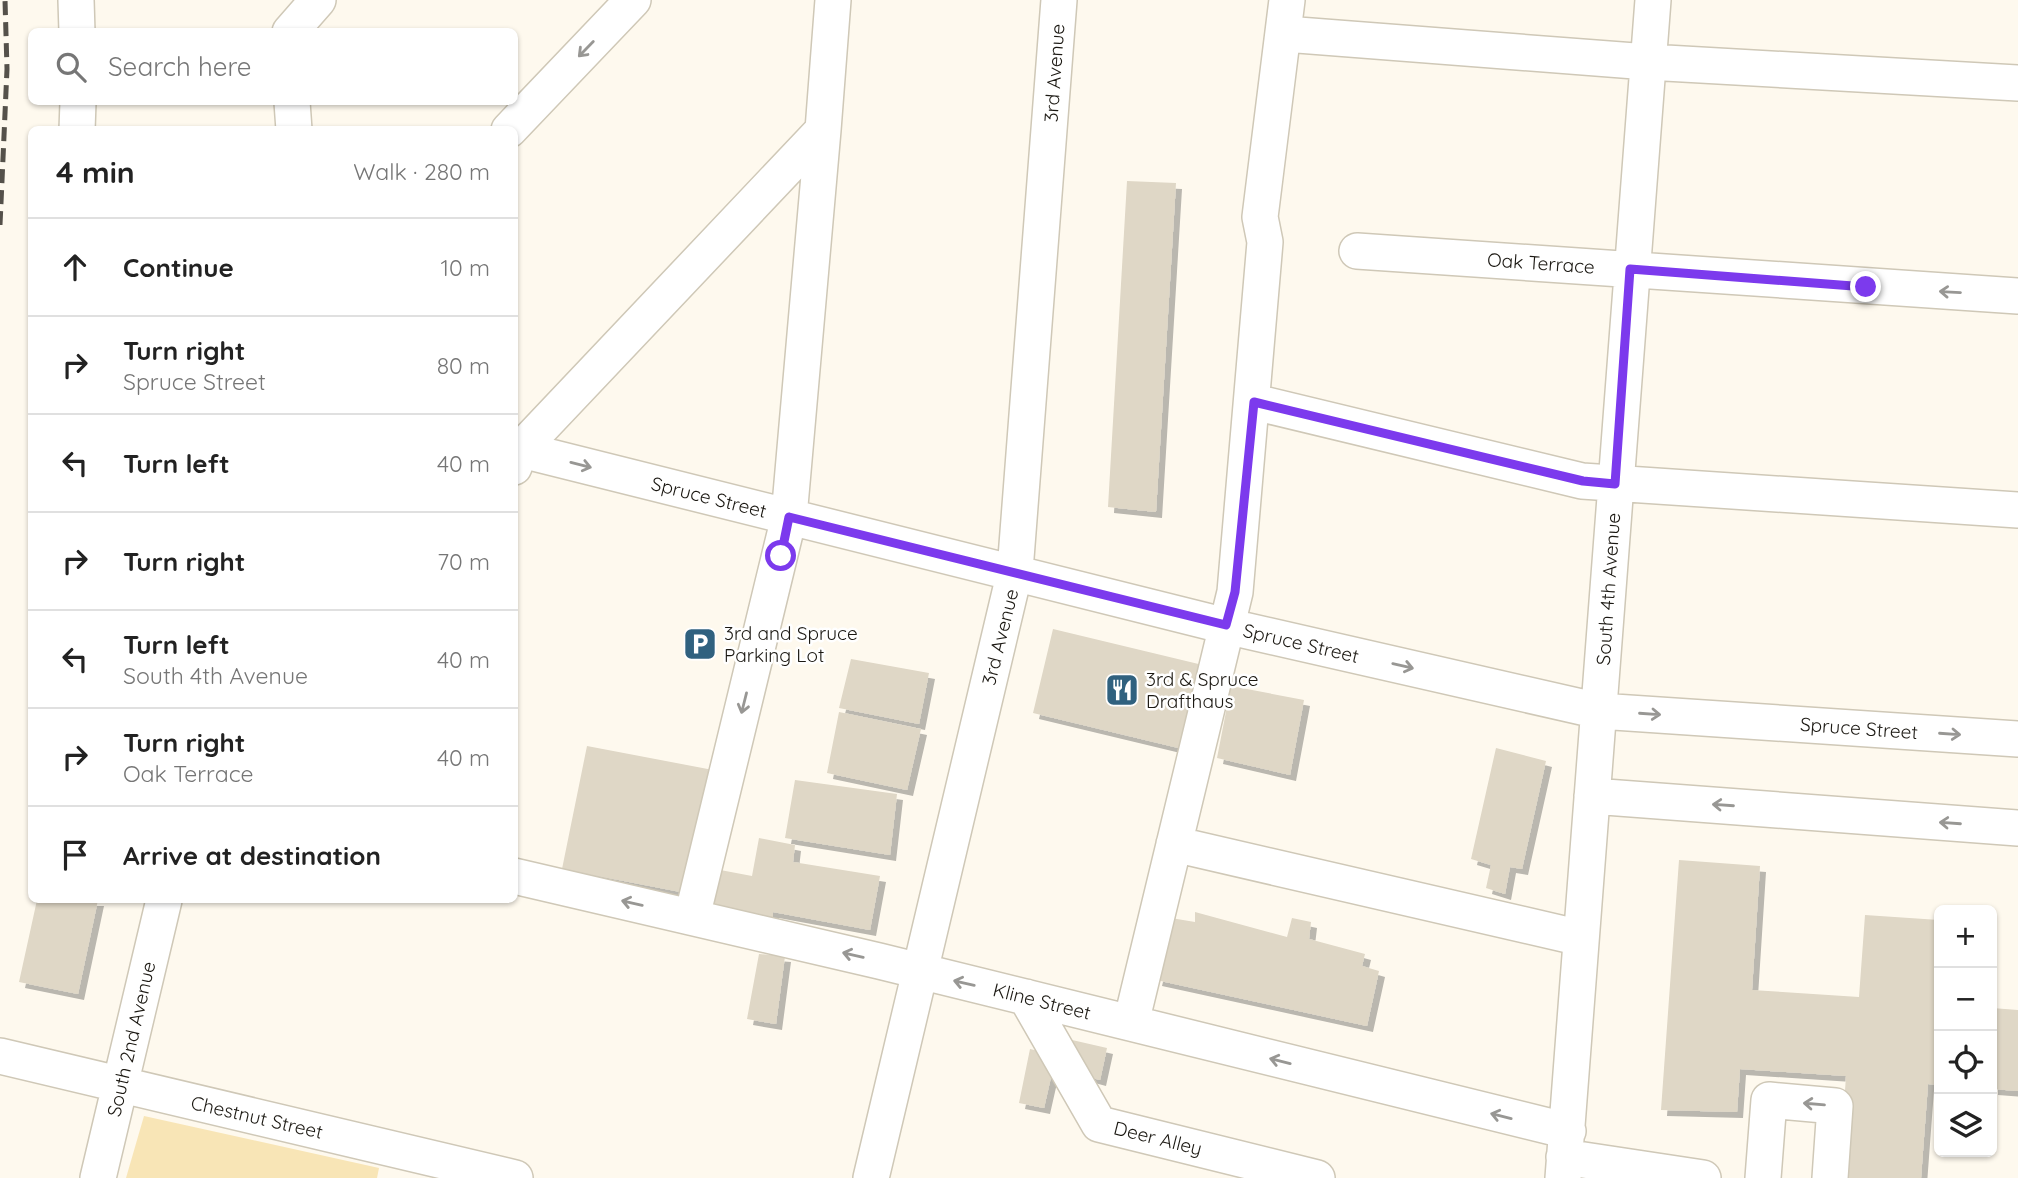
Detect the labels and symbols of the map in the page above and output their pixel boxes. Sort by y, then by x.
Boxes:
street label: 3rd Avenue [1039,23,1069,123]
one-way arrow [577,41,594,58]
street label: Oak Terrace [1486,247,1596,279]
route end [1850,271,1881,302]
one-way arrow [1939,285,1962,298]
one-way arrow [569,459,592,472]
street label: Spruce Street [649,471,769,523]
street label: South 4th Avenue [1591,512,1625,666]
route start [765,540,796,571]
street label: 3rd Avenue [976,586,1024,688]
street label: Spruce Street [1241,618,1361,668]
place label: 3rd and Spruce Parking Lot [724,621,858,667]
parking icon: 3rd and Spruce Parking Lot [681,625,719,663]
one-way arrow [1391,660,1414,673]
place label: 3rd & Spruce Drafthaus [1146,667,1259,713]
restaurant icon: 3rd & Spruce Drafthaus [1103,671,1141,709]
one-way arrow [737,691,750,714]
one-way arrow [1638,708,1661,721]
street label: Spruce Street [1799,712,1919,744]
one-way arrow [1939,728,1961,741]
one-way arrow [1712,798,1735,811]
one-way arrow [1939,816,1962,829]
one-way arrow [621,895,644,909]
one-way arrow [842,947,865,961]
street label: South 2nd Avenue [101,959,161,1119]
one-way arrow [953,976,976,989]
street label: Kline Street [991,977,1093,1025]
one-way arrow [1270,1054,1292,1067]
street label: Chestnut Street [189,1090,325,1144]
one-way arrow [1803,1097,1826,1110]
one-way arrow [1490,1109,1513,1122]
street label: Deer Alley [1111,1115,1205,1161]

